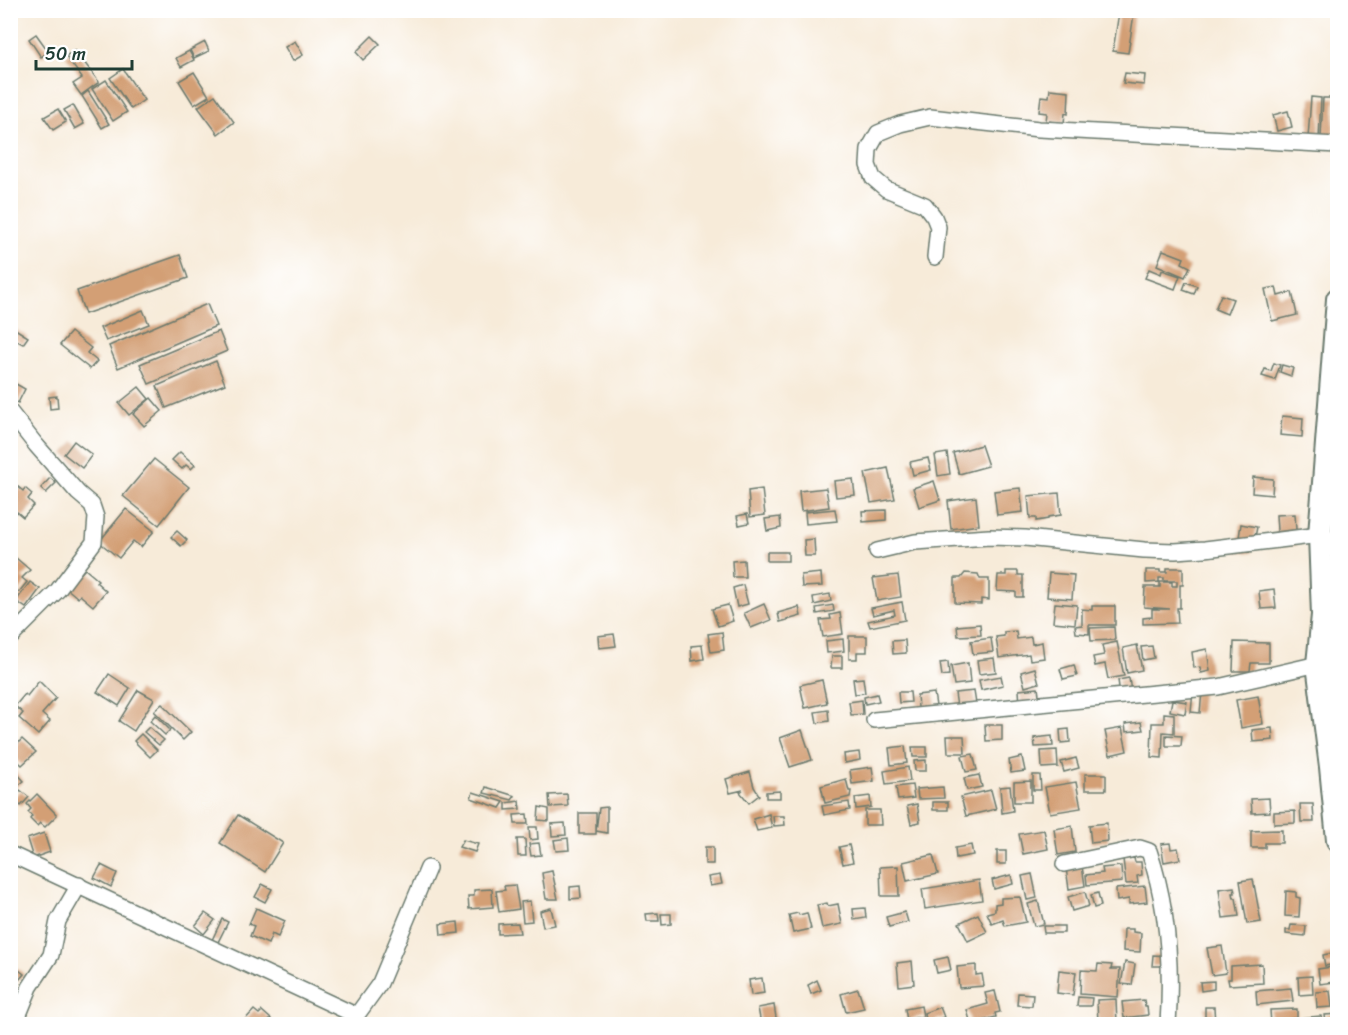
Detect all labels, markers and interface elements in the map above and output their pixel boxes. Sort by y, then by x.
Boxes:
scale bar [36,33,132,71]
text: 50 m [45,38,86,70]

